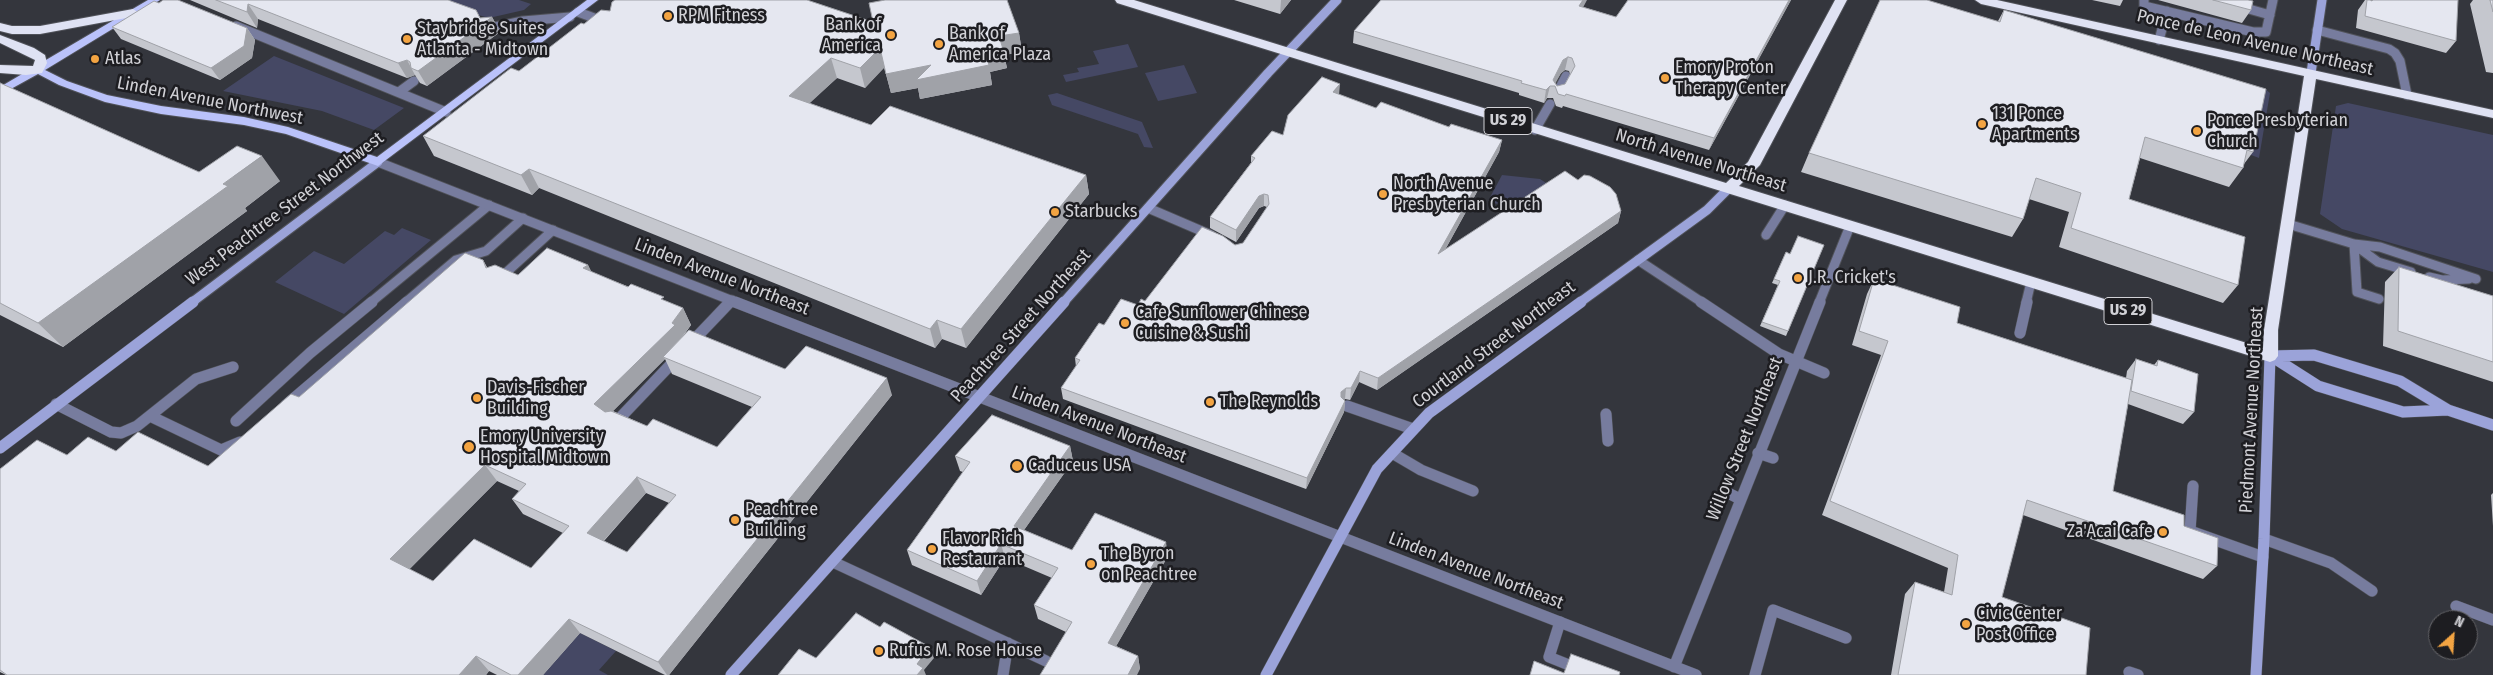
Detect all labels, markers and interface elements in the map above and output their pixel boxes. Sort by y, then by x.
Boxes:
place label: RPM Fitness [678,5,765,27]
street label: Ponce de Leon Avenue Northeast [2135,5,2375,81]
marker: RPM Fitness [662,10,674,22]
place label: Bank of America [822,14,881,56]
place label: Staybridge Suites Atlanta - Midtown [417,18,548,60]
place label: Bank of America Plaza [949,23,1051,66]
marker: Bank of America [885,29,897,41]
marker: Staybridge Suites Atlanta - Midtown [401,33,413,45]
marker: Bank of America Plaza [933,38,945,50]
place label: Atlas [105,48,141,70]
marker: Atlas [89,53,101,65]
place label: Emory Proton Therapy Center [1675,57,1786,100]
street label: Linden Avenue Northwest [115,72,305,130]
marker: Emory Proton Therapy Center [1659,72,1671,84]
place label: 131 Ponce Apartments [1992,103,2078,146]
road number: US 29 [1484,108,1532,134]
place label: Ponce Presbyterian Church [2207,110,2348,152]
marker: 131 Ponce Apartments [1976,118,1988,130]
street label: North Avenue Northeast [1613,125,1789,197]
marker: Ponce Presbyterian Church [2191,125,2203,137]
street label: West Peachtree Street Northwest [182,128,388,290]
place label: North Avenue Presbyterian Church [1393,173,1541,215]
marker: North Avenue Presbyterian Church [1377,188,1389,200]
place label: Starbucks [1065,201,1137,223]
marker: Starbucks [1049,206,1061,218]
street label: Linden Avenue Northeast [631,234,813,320]
street label: Peachtree Street Northeast [946,245,1096,407]
place label: J.R. Cricket's [1808,267,1896,289]
marker: J.R. Cricket's [1792,272,1804,284]
street label: Courtland Street Northeast [1408,277,1580,413]
road number: US 29 [2104,298,2152,324]
place label: Cafe Sunflower Chinese Cuisine & Sushi [1135,302,1307,344]
street label: Piedmont Avenue Northeast [2236,306,2268,514]
marker: Cafe Sunflower Chinese Cuisine & Sushi [1119,317,1131,329]
street label: Willow Street Northeast [1702,354,1788,524]
place label: Davis-Fischer Building [487,377,584,419]
street label: Linden Avenue Northeast [1008,382,1190,468]
place label: The Reynolds [1220,391,1318,413]
marker: Davis-Fischer Building [471,392,483,404]
marker: The Reynolds [1204,396,1216,408]
place label: Emory University Hospital Midtown [480,426,609,468]
marker: Emory University Hospital Midtown [462,440,476,454]
place label: Caduceus USA [1028,455,1131,477]
marker: Caduceus USA [1010,459,1024,473]
place label: Peachtree Building [745,499,818,542]
marker: Peachtree Building [729,514,741,526]
place label: Za'Acai Cafe [2066,521,2153,543]
marker: Za'Acai Cafe [2157,526,2169,538]
place label: Flavor Rich Restaurant [942,528,1022,570]
street label: Linden Avenue Northeast [1385,528,1567,614]
marker: Flavor Rich Restaurant [926,543,938,555]
place label: The Byron on Peachtree [1101,543,1197,586]
marker: The Byron on Peachtree [1085,558,1097,570]
place label: Civic Center Post Office [1976,603,2062,646]
north arrow [2428,610,2478,660]
text: N [2452,612,2467,631]
marker: Civic Center Post Office [1960,618,1972,630]
place label: Rufus M. Rose House [889,640,1042,662]
marker: Rufus M. Rose House [873,645,885,657]

